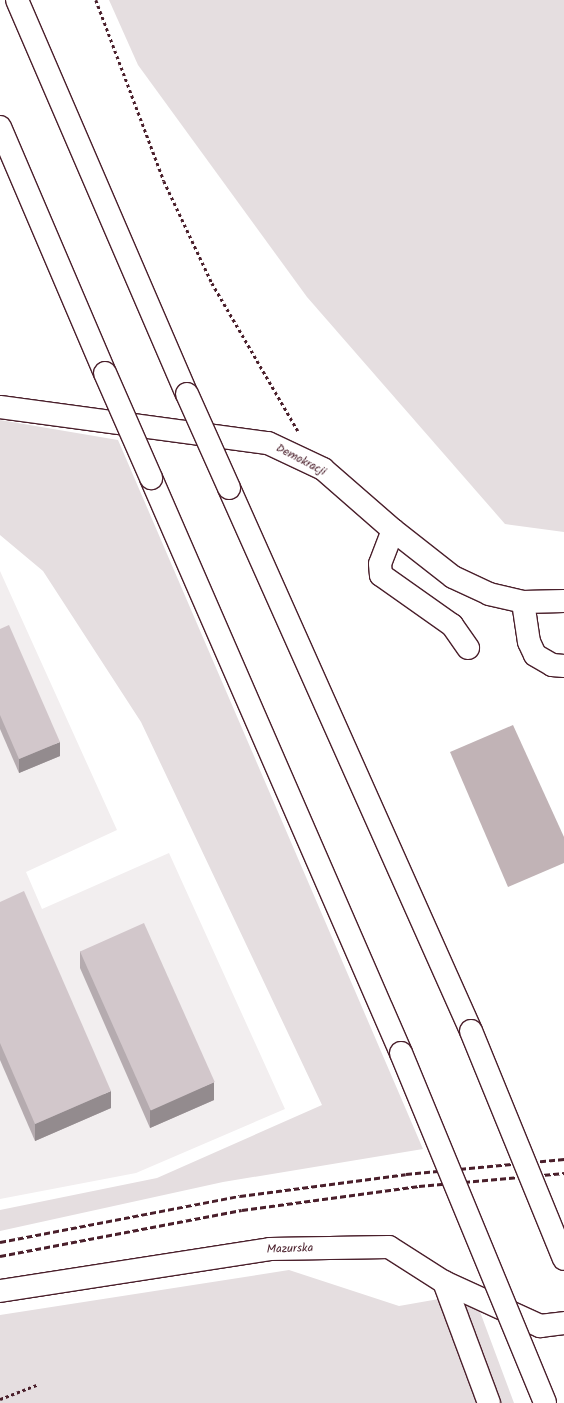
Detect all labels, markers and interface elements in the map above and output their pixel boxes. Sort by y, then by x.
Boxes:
street label: Demokracji [274,441,328,479]
street label: Mazurska [267,1241,313,1257]

